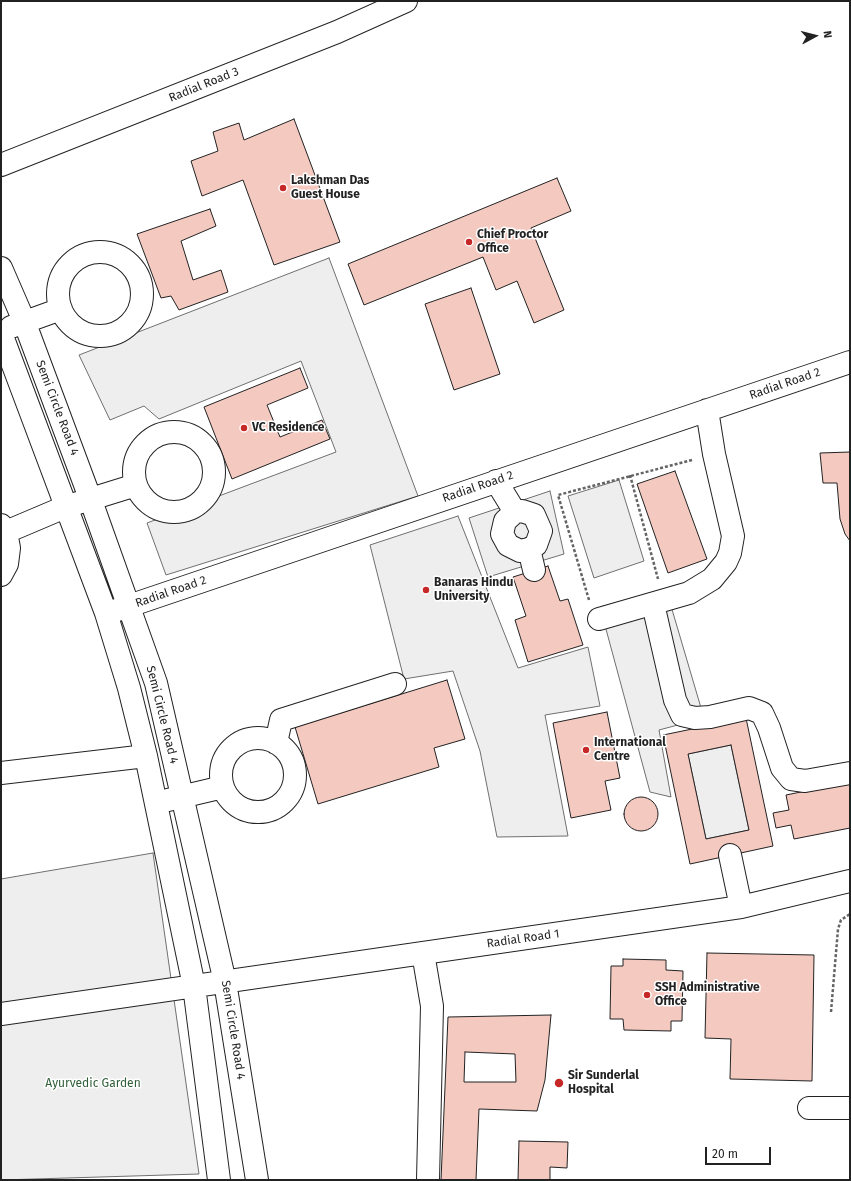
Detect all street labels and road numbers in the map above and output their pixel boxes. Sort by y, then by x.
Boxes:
street label: Radial Road 3 [167,64,241,106]
street label: Semi Circle Road 4 [32,359,82,457]
street label: Radial Road 2 [748,365,822,403]
street label: Radial Road 2 [441,468,515,506]
street label: Radial Road 2 [134,573,208,611]
street label: Semi Circle Road 4 [143,665,181,765]
street label: Radial Road 1 [486,927,560,951]
street label: Semi Circle Road 4 [218,979,248,1081]

